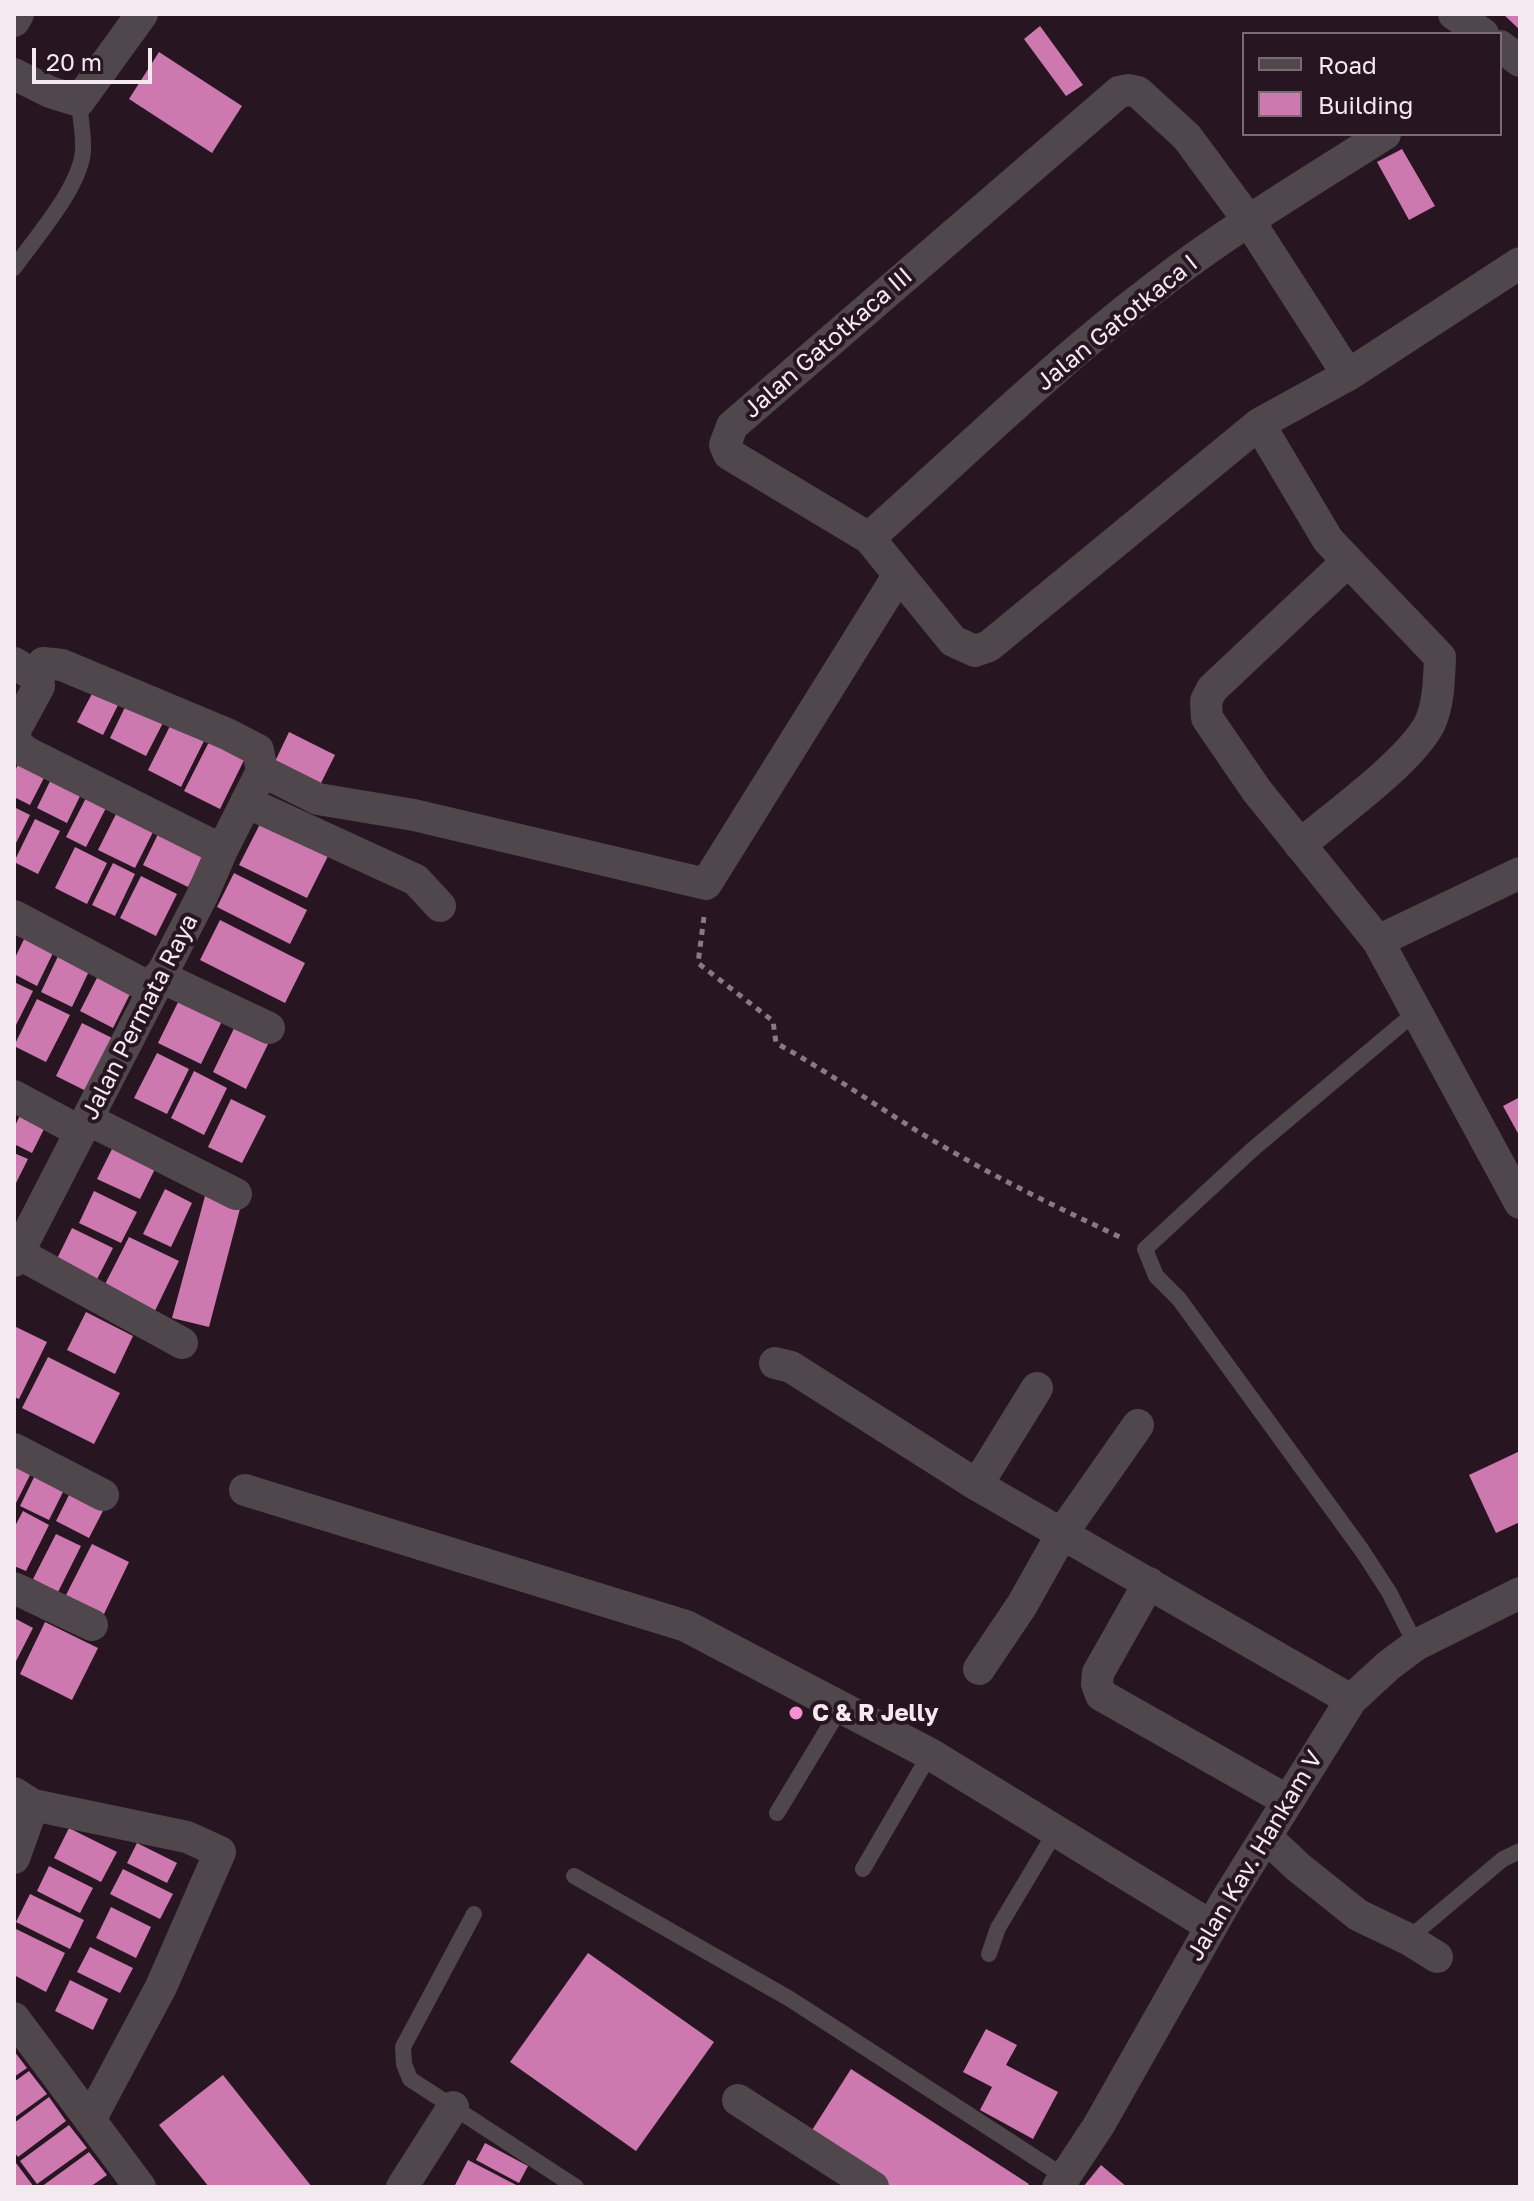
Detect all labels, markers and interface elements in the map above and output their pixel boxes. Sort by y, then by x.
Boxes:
scale bar [36,32,156,82]
legend [1242,32,1502,136]
text: 20 m [46,47,102,76]
text: Road [1318,50,1377,79]
text: Building [1318,90,1413,119]
street label: Jalan Gatotkaca I [1030,249,1204,397]
street label: Jalan Gatotkaca III [737,262,919,424]
street label: Jalan Permata Raya [76,909,204,1125]
place label: C & R Jelly [812,1699,939,1727]
marker: C & R Jelly [787,1704,805,1722]
street label: Jalan Kav. Hankam V [1181,1746,1329,1966]

